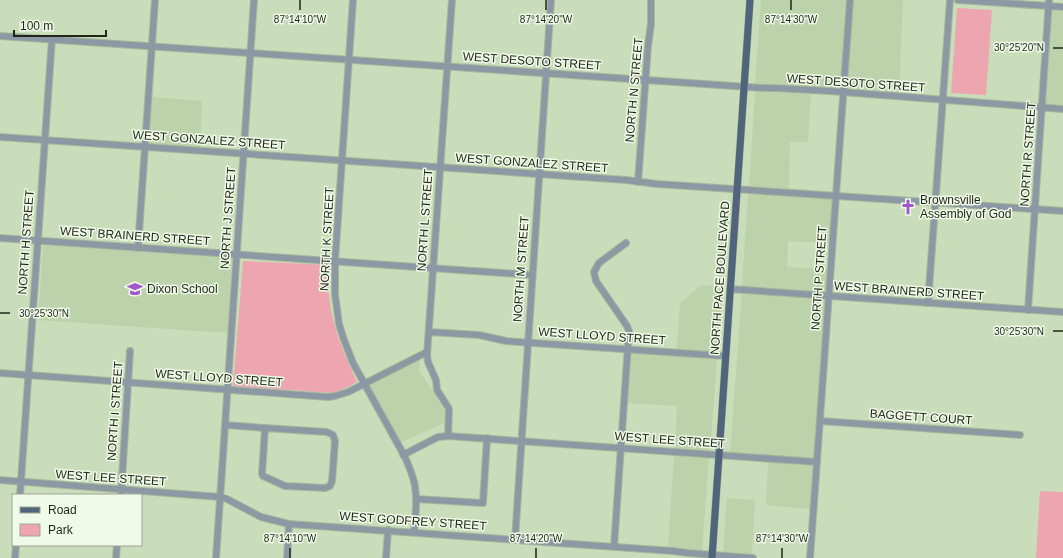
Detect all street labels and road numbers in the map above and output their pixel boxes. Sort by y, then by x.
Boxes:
street label: NORTH N STREET [622,36,646,143]
street label: WEST DESOTO STREET [462,49,602,73]
street label: WEST DESOTO STREET [786,71,926,95]
street label: NORTH R STREET [1017,100,1039,207]
street label: WEST GONZALEZ STREET [132,128,287,152]
street label: WEST GONZALEZ STREET [455,151,610,175]
street label: NORTH J STREET [217,166,239,270]
street label: NORTH L STREET [414,168,436,272]
street label: NORTH K STREET [317,186,337,292]
street label: NORTH H STREET [15,188,37,295]
street label: NORTH PACE BOULEVARD [708,200,732,355]
street label: NORTH M STREET [510,215,532,323]
street label: WEST BRAINERD STREET [59,224,211,248]
street label: NORTH P STREET [808,225,830,330]
street label: WEST BRAINERD STREET [833,279,985,303]
street label: WEST LLOYD STREET [538,325,667,347]
street label: NORTH I STREET [105,360,126,461]
street label: WEST LLOYD STREET [155,367,284,389]
street label: BAGGETT COURT [869,406,973,428]
street label: WEST LEE STREET [614,429,727,451]
street label: WEST LEE STREET [55,467,168,489]
street label: WEST GODFREY STREET [339,509,488,533]

